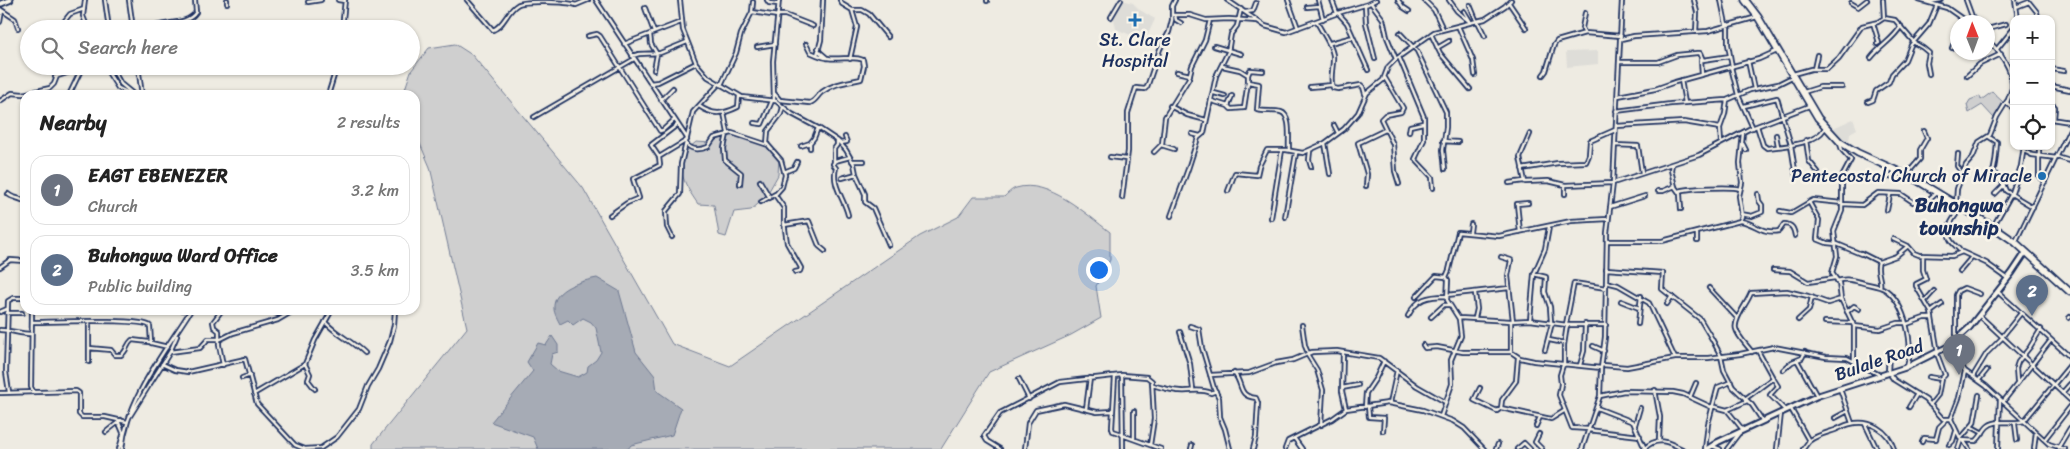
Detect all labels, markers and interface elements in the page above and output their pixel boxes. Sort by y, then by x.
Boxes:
marker: St. Clare Hospital [1128,13,1142,27]
north arrow [1950,15,1995,60]
map controls [2010,15,2055,150]
button: + [2010,15,2055,60]
search box [20,20,420,75]
place label: St. Clare Hospital [1099,24,1171,77]
text: Search here [78,31,178,64]
icon: search [38,34,66,62]
button: − [2010,60,2055,105]
text: Nearby [40,104,106,142]
button: locate [2010,105,2055,150]
text: 2 results [337,108,400,137]
text: EAGT EBENEZER [88,159,228,192]
place label: Pentecostal Church of Miracle [1791,160,2032,192]
marker: Pentecostal Church of Miracle [2036,170,2048,182]
text: 1 [54,176,60,205]
text: 3.2 km [351,176,399,205]
district label: Buhongwa township [1915,188,2004,246]
text: Church [88,192,138,221]
text: Buhongwa Ward Office [88,239,278,272]
text: 2 [52,256,62,285]
text: 3.5 km [351,256,399,285]
your location [1086,257,1112,283]
text: Public building [88,272,192,301]
pin: 2 [2016,275,2048,316]
street label: Bulale Road [1830,329,1929,390]
pin: 1 [1943,334,1975,375]

